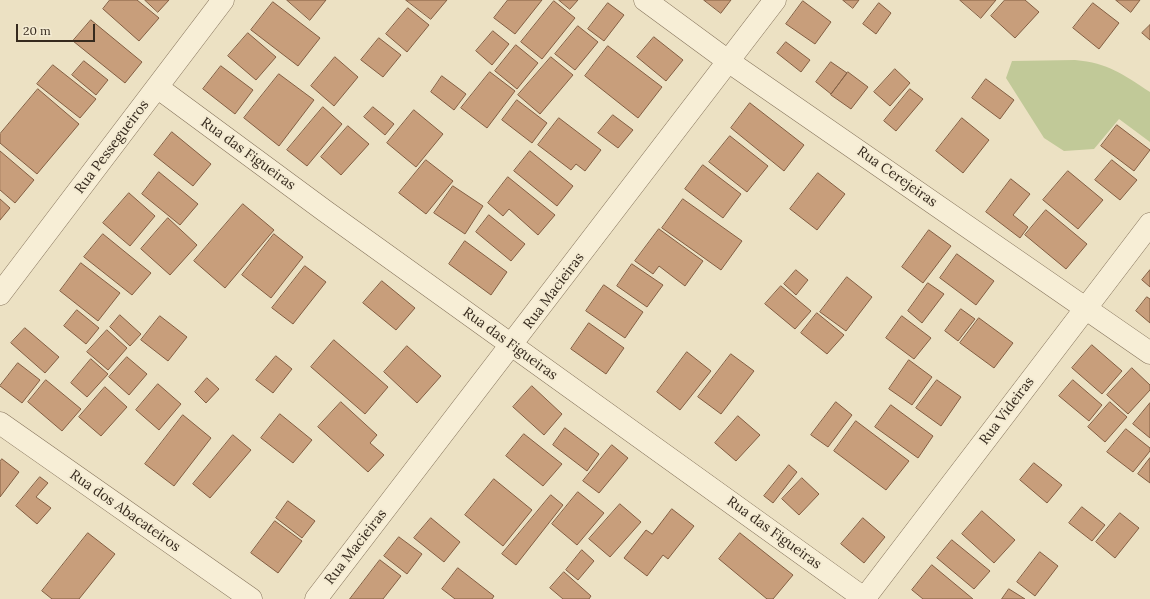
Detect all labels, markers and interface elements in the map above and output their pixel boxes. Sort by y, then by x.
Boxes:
scale bar [18,16,97,42]
text: 20 m [23,23,51,38]
street label: Rua Pessegueiros [71,97,153,197]
street label: Rua das Figueiras [197,114,299,194]
street label: Rua Cerejeiras [854,143,940,211]
street label: Rua Macieiras [520,250,588,332]
street label: Rua das Figueiras [459,304,561,384]
street label: Rua Videiras [976,374,1038,448]
street label: Rua dos Abacateiros [67,467,183,555]
street label: Rua das Figueiras [723,493,825,573]
street label: Rua Macieiras [321,506,391,588]

